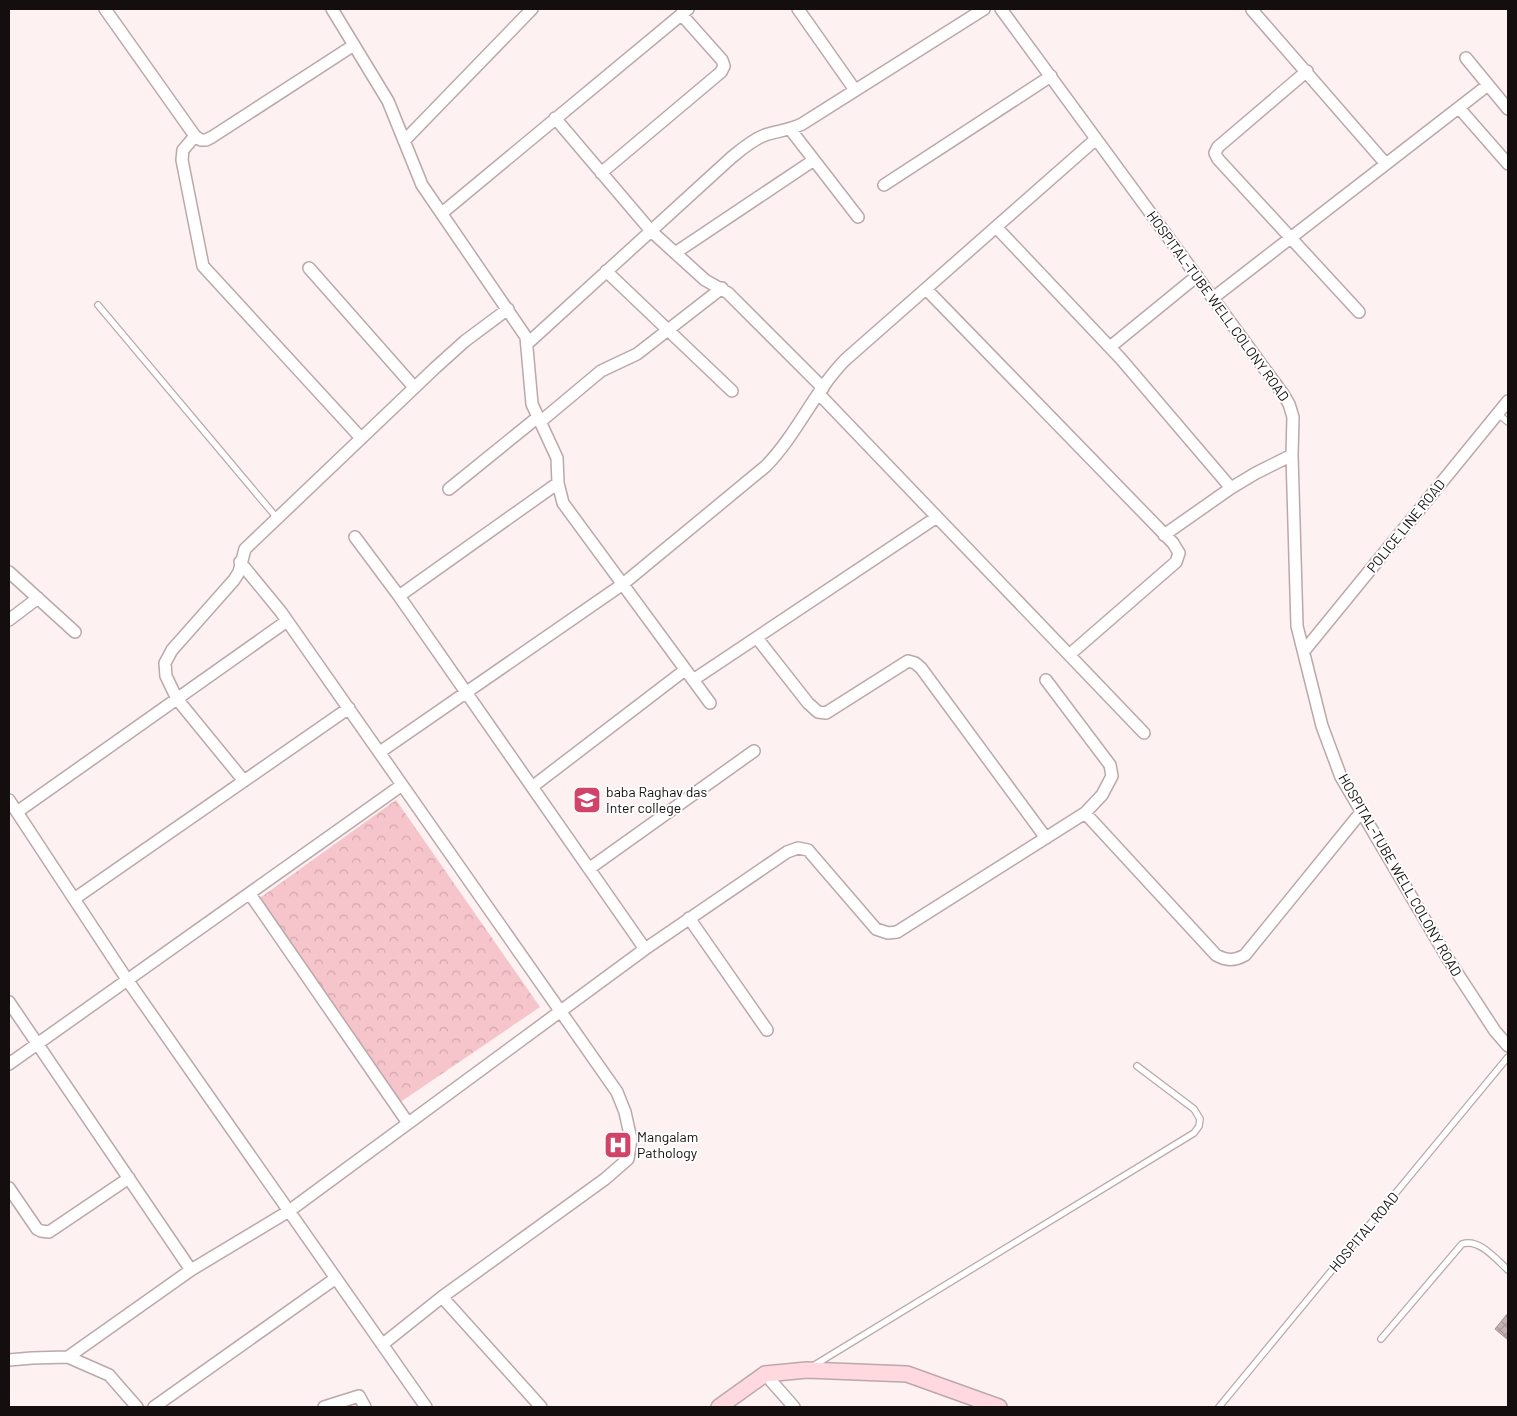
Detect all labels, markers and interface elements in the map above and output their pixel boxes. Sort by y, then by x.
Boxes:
street label: HOSPITAL-TUBE WELL COLONY ROAD [1144,207,1293,404]
street label: POLICE LINE ROAD [1363,476,1448,576]
street label: HOSPITAL-TUBE WELL COLONY ROAD [1335,770,1466,979]
place label: baba Raghav das Inter college [606,783,707,816]
school or university icon: baba Raghav das Inter college [572,785,602,815]
place label: Mangalam Pathology [637,1128,698,1161]
hospital icon: Mangalam Pathology [603,1130,633,1160]
street label: HOSPITAL ROAD [1325,1188,1402,1275]

